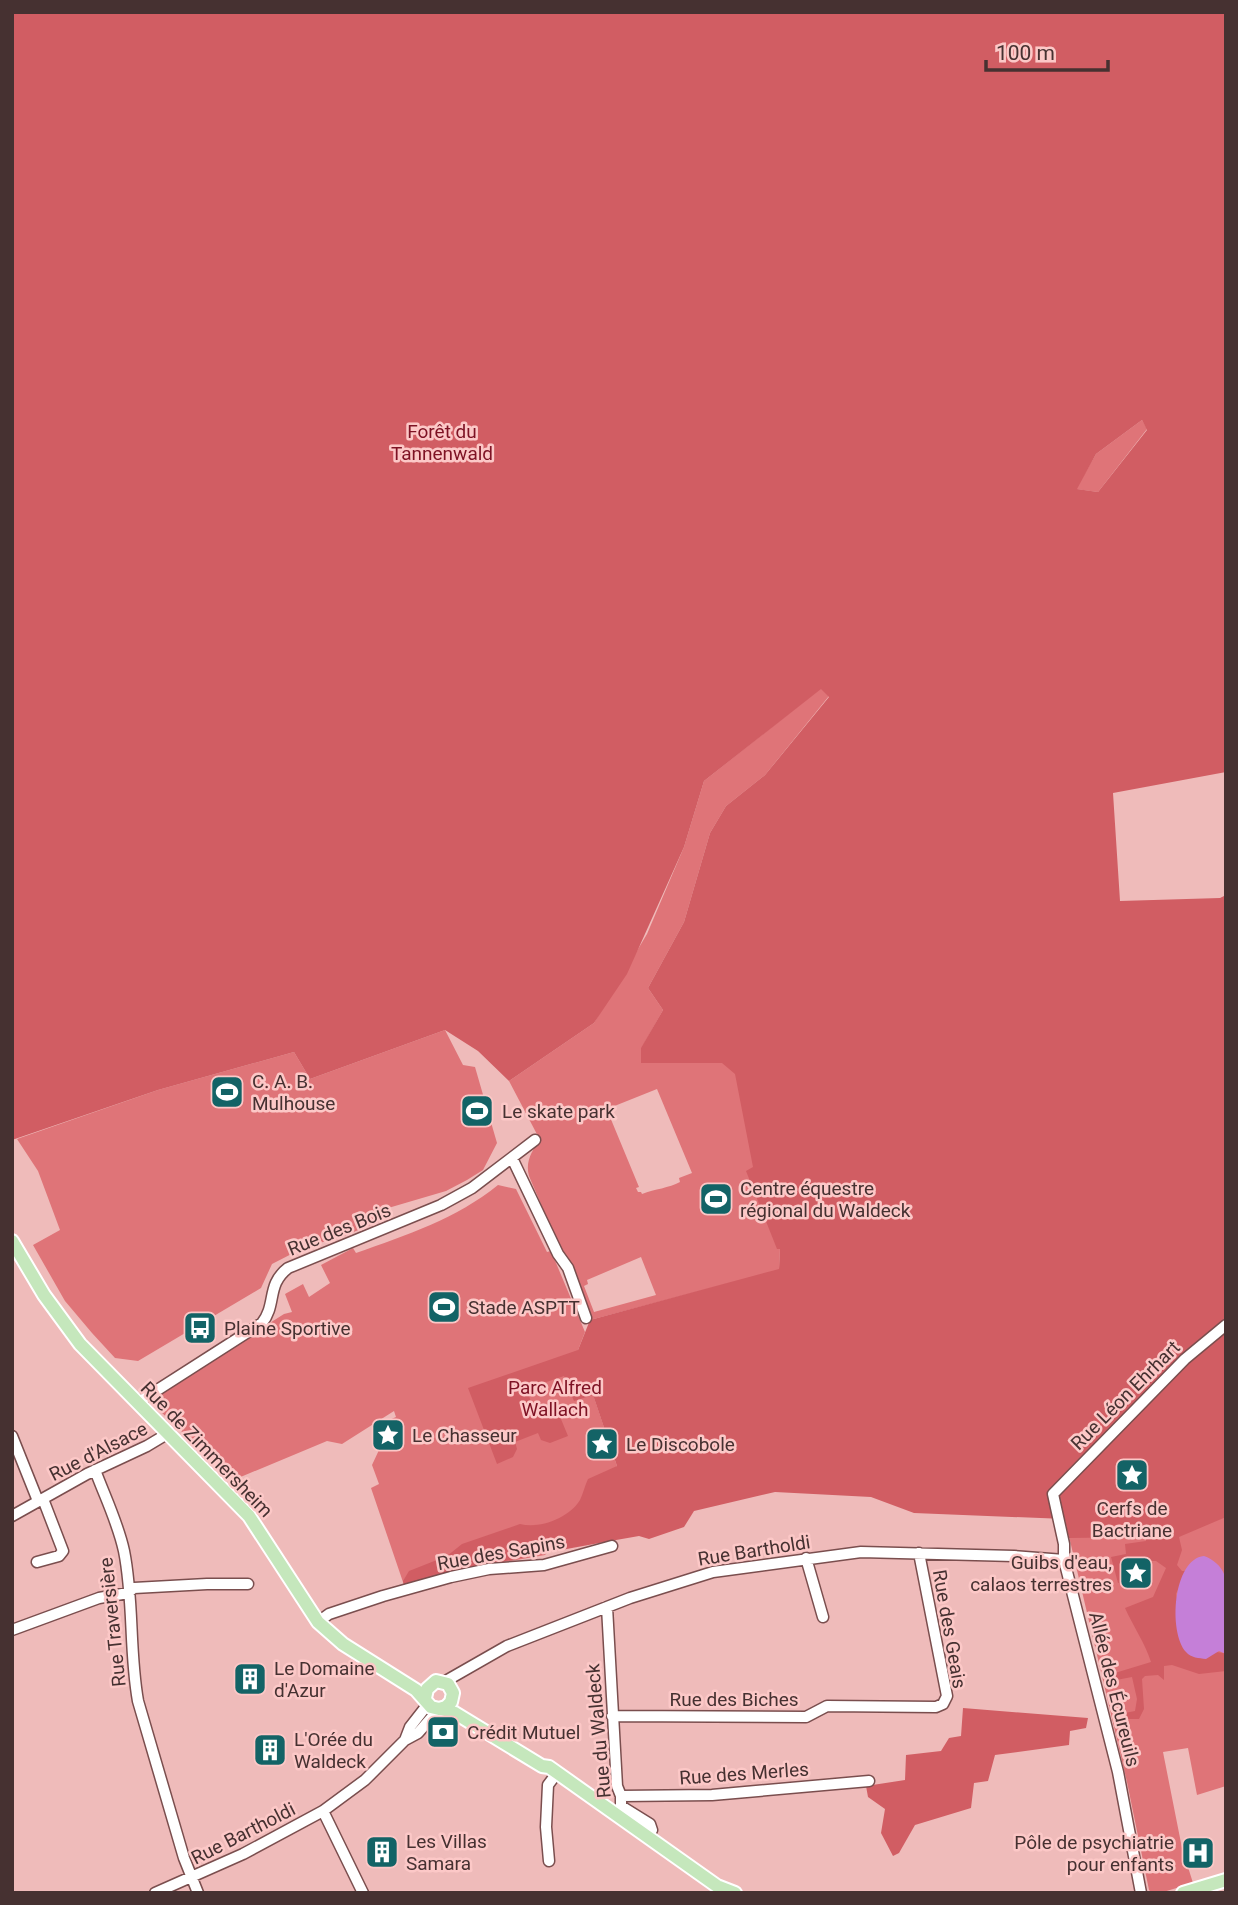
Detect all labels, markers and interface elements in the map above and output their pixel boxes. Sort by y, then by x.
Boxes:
scale bar [986,28,1108,72]
text: 100 m [996,41,1055,65]
park label: Forêt du Tannenwald [391,420,493,465]
place label: C. A. B. Mulhouse [252,1070,335,1115]
sports icon: C. A. B. Mulhouse [208,1073,246,1111]
sports icon: Le skate park [458,1092,496,1130]
place label: Le skate park [502,1100,615,1123]
place label: Centre équestre régional du Waldeck [740,1177,911,1222]
sports icon: Centre équestre régional du Waldeck [697,1180,735,1218]
street label: Rue des Bois [284,1198,394,1261]
sports icon: Stade ASPTT [425,1288,463,1326]
place label: Stade ASPTT [468,1296,580,1319]
bus stop icon: Plaine Sportive [181,1309,219,1347]
place label: Plaine Sportive [224,1317,351,1340]
street label: Rue Léon Ehrhart [1066,1336,1185,1455]
park label: Parc Alfred Wallach [508,1376,602,1421]
street label: Rue de Zimmersheim [136,1377,277,1522]
place icon: Le Chasseur [369,1416,407,1454]
street label: Rue d'Alsace [45,1417,151,1486]
place label: Le Chasseur [412,1424,517,1447]
place icon: Le Discobole [583,1425,621,1463]
place label: Le Discobole [626,1433,735,1456]
place icon: Cerfs de Bactriane [1113,1456,1151,1494]
place label: Cerfs de Bactriane [1092,1497,1172,1542]
street label: Rue des Sapins [435,1530,567,1575]
street label: Rue Bartholdi [696,1530,812,1571]
place label: Guibs d'eau, calaos terrestres [970,1551,1112,1596]
place icon: Guibs d'eau, calaos terrestres [1117,1554,1155,1592]
street label: Rue Traversière [94,1556,131,1688]
street label: Rue des Geais [928,1568,971,1690]
street label: Allée des Écureuils [1084,1609,1145,1769]
place label: Le Domaine d'Azur [274,1657,375,1702]
building icon: Le Domaine d'Azur [231,1660,269,1698]
street label: Rue du Waldeck [581,1662,616,1799]
street label: Rue des Biches [669,1688,799,1711]
bank icon: Crédit Mutuel [424,1713,462,1751]
place label: Crédit Mutuel [467,1721,580,1744]
place label: L'Orée du Waldeck [294,1728,373,1773]
building icon: L'Orée du Waldeck [251,1731,289,1769]
street label: Rue des Merles [678,1757,810,1790]
street label: Rue Bartholdi [187,1797,299,1869]
place label: Les Villas Samara [406,1830,487,1875]
place label: Pôle de psychiatrie pour enfants [1014,1831,1174,1876]
building icon: Les Villas Samara [363,1833,401,1871]
hospital icon: Pôle de psychiatrie pour enfants [1179,1834,1217,1872]

